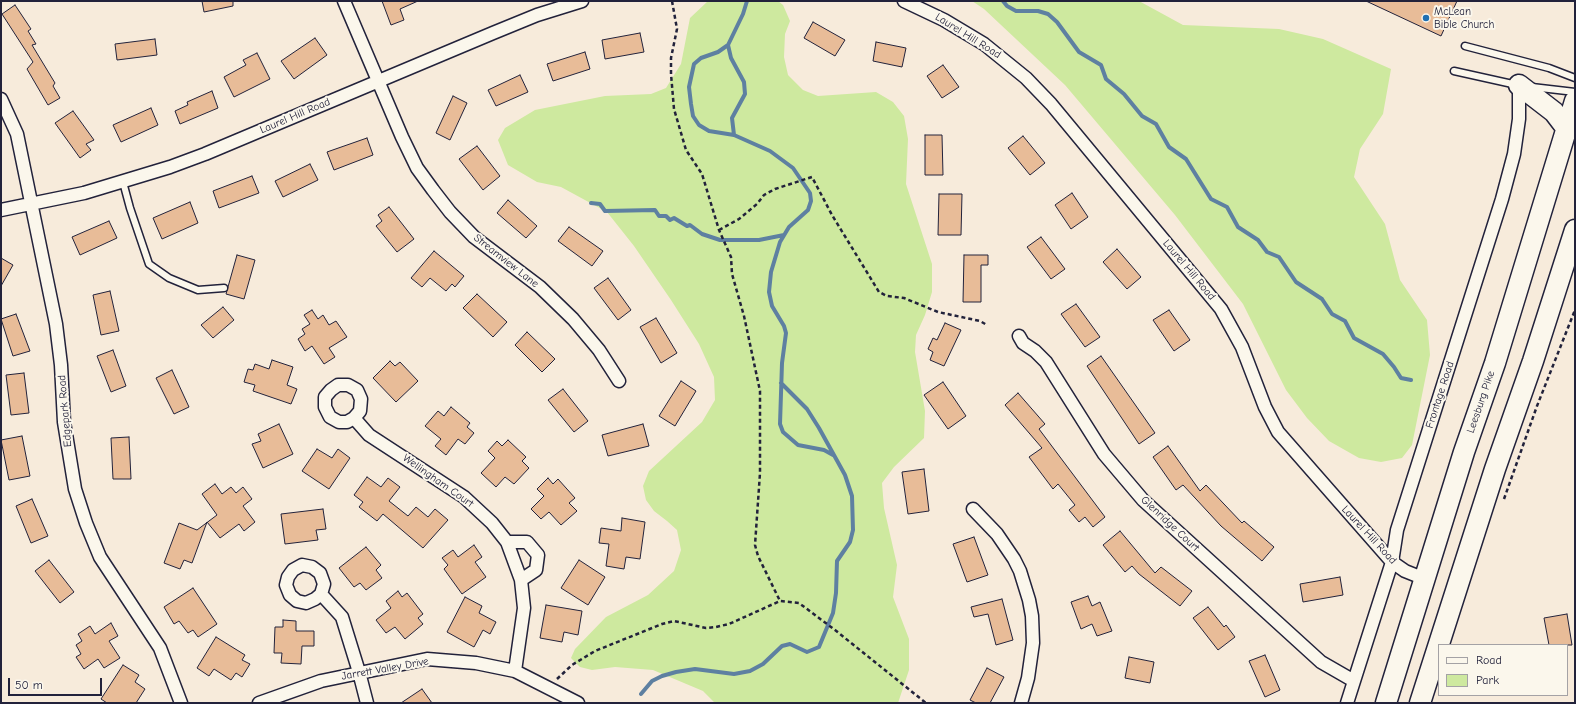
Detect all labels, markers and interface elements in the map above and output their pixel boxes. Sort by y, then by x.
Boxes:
place label: McLean Bible Church [1434,5,1494,31]
street label: Laurel Hill Road [933,11,1003,61]
marker: McLean Bible Church [1421,13,1431,23]
street label: Laurel Hill Road [258,95,332,137]
street label: Streamview Lane [471,231,541,291]
street label: Laurel Hill Road [1160,237,1218,303]
street label: Frontage Road [1423,360,1457,430]
street label: Leesburg Pike [1464,369,1498,435]
street label: Edgepark Road [55,374,75,448]
street label: Wellingham Court [400,452,476,510]
street label: Glenridge Court [1138,493,1202,555]
street label: Laurel Hill Road [1339,503,1399,567]
legend [1438,644,1568,696]
text: Road [1476,653,1502,667]
street label: Jarrett Valley Drive [340,655,430,683]
scale bar [10,670,104,696]
text: Park [1476,673,1499,687]
text: 50 m [15,678,43,692]

